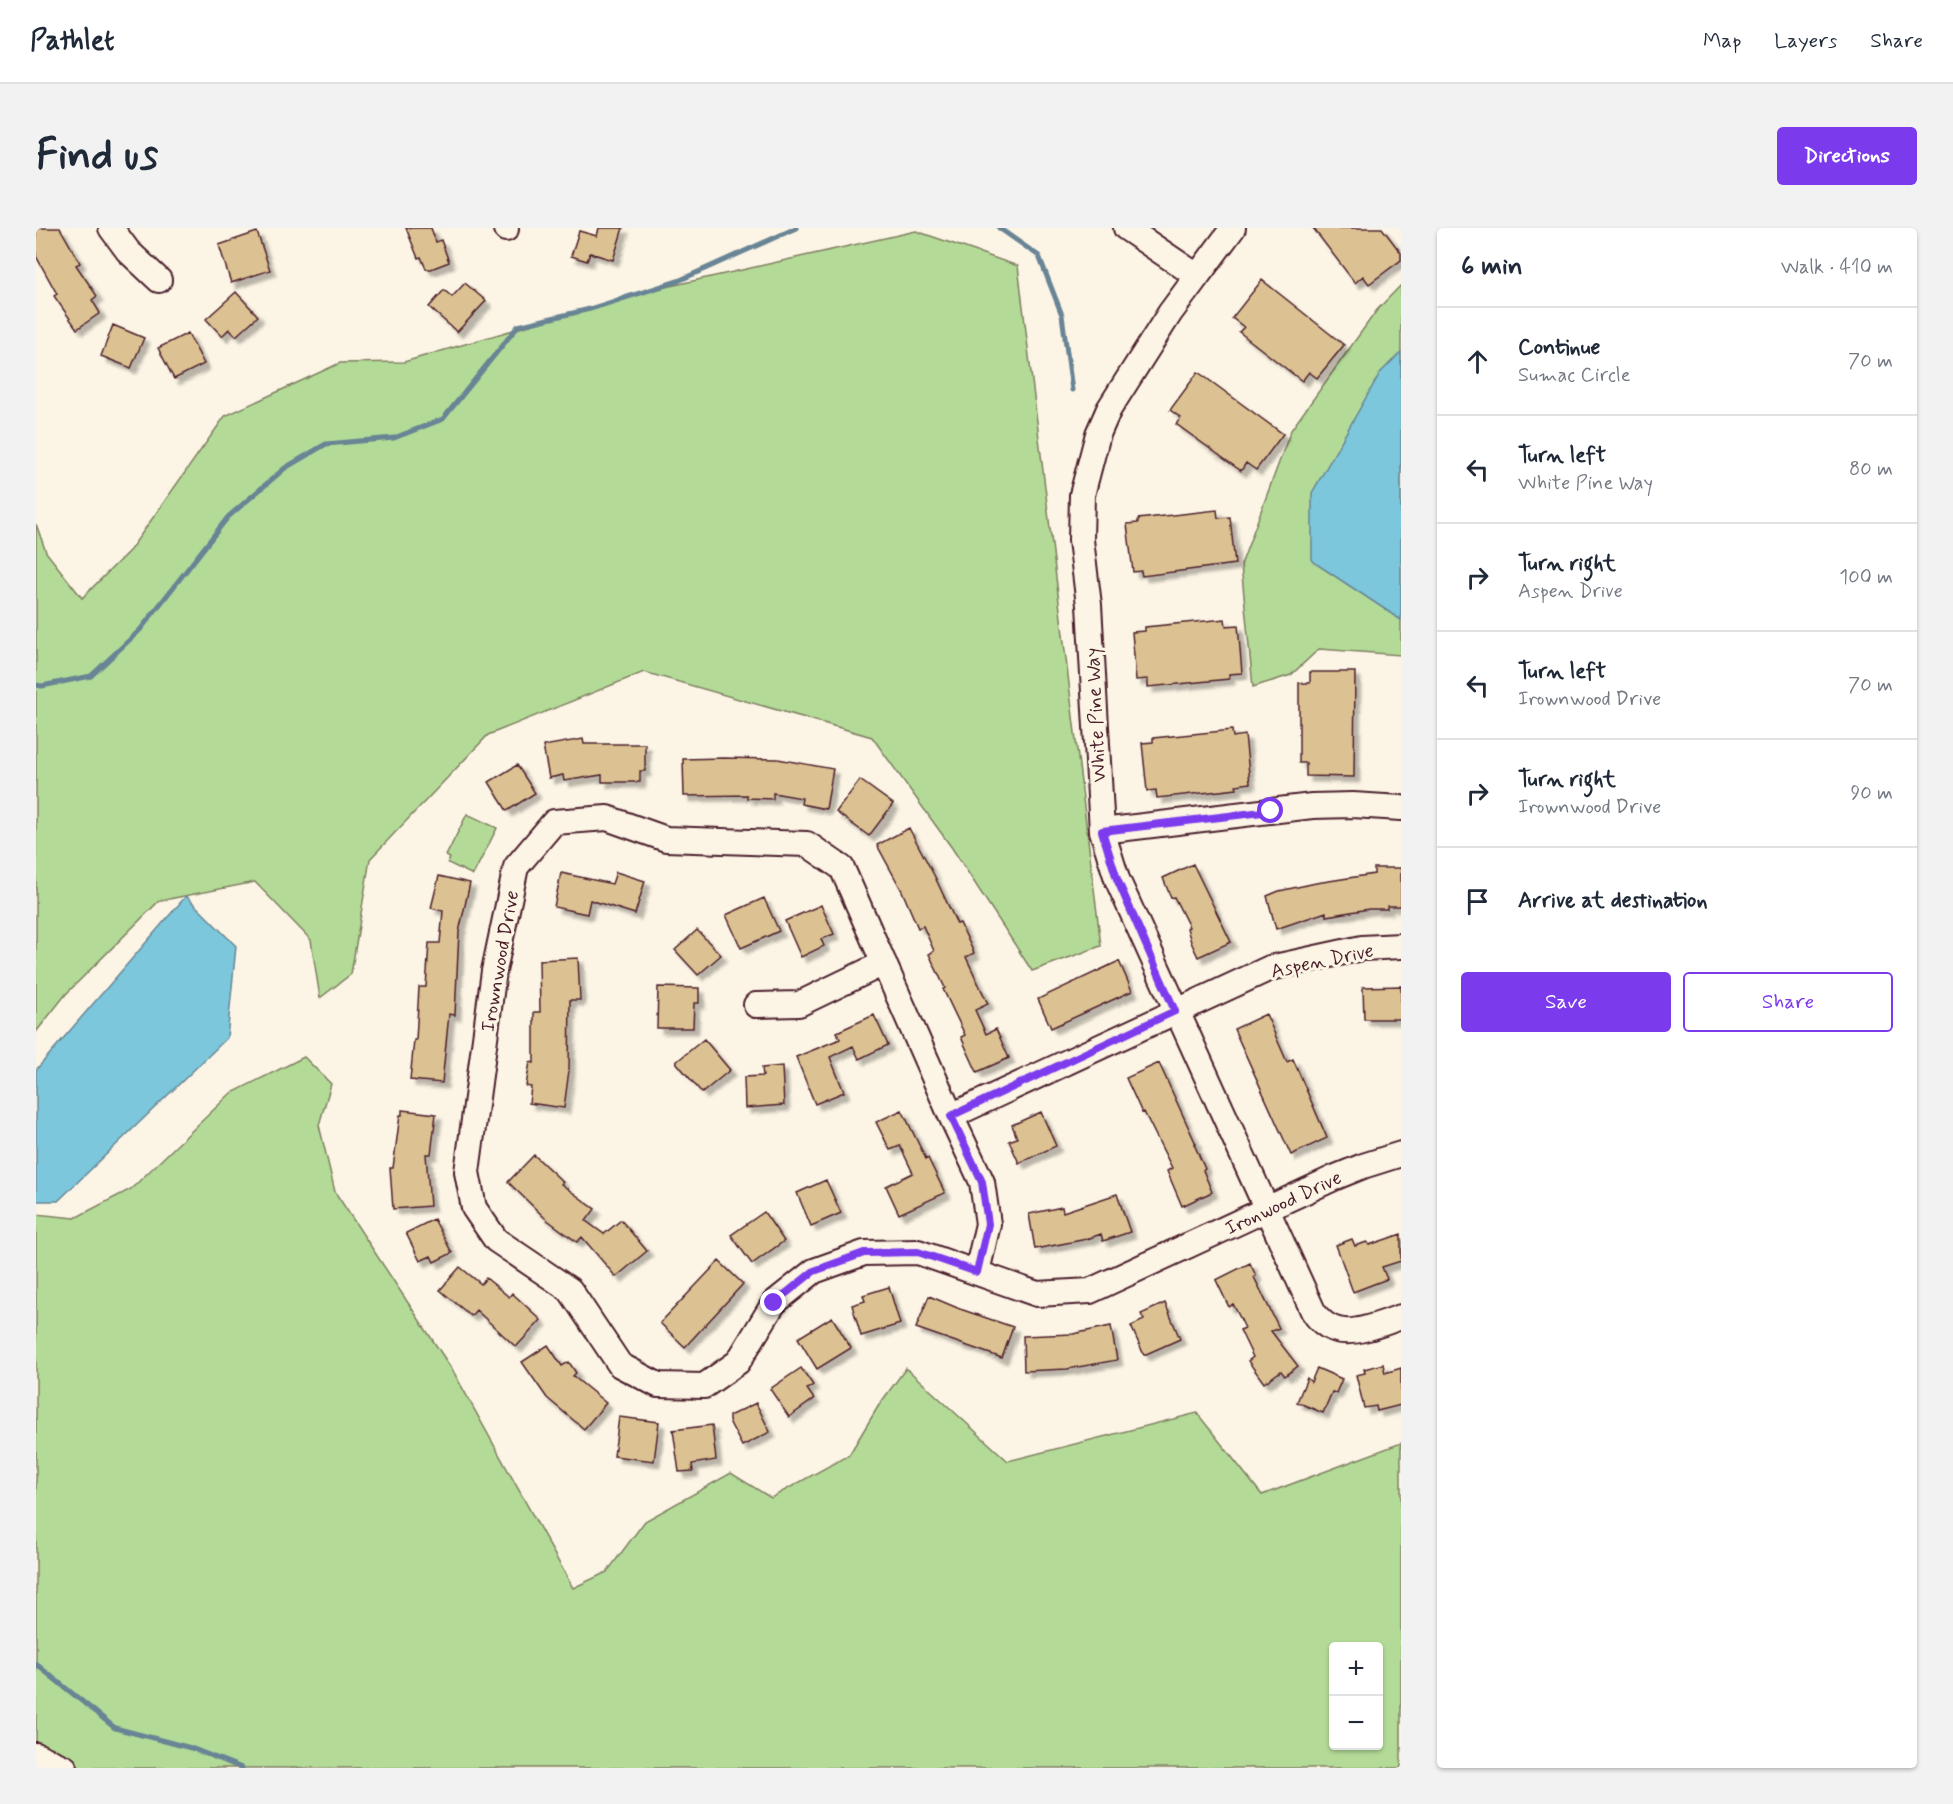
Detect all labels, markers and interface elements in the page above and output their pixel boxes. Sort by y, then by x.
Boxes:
text: Pathlet [30,23,114,60]
text: Map [1703,27,1741,55]
text: Layers [1774,27,1837,55]
text: Share [1870,27,1923,55]
button: Directions [1777,127,1917,185]
text: Find us [36,129,158,184]
text: 6 min [1461,250,1523,284]
text: Walk · 410 m [1781,254,1893,281]
text: Continue [1518,334,1600,362]
icon: ahead [1461,345,1494,378]
text: 70 m [1848,348,1893,375]
text: Sumac Circle [1518,362,1631,389]
text: Turn left [1518,442,1606,470]
icon: left [1461,453,1494,486]
text: 80 m [1849,456,1893,483]
text: White Pine Way [1518,470,1653,497]
text: Turn right [1518,550,1616,578]
icon: right [1461,561,1494,594]
text: 100 m [1839,564,1893,591]
text: Aspen Drive [1518,578,1623,605]
street label: White Pine Way [1079,647,1114,783]
text: Turn left [1518,658,1606,686]
icon: left [1461,669,1494,702]
text: 70 m [1848,672,1893,699]
text: Irownwood Drive [1518,686,1661,713]
text: Turn right [1518,766,1616,794]
icon: right [1461,777,1494,810]
text: 90 m [1850,780,1893,807]
text: Irownwood Drive [1518,794,1661,821]
route start [1257,797,1283,823]
icon: arrive [1461,885,1494,918]
text: Arrive at destination [1518,887,1708,915]
street label: Irownwood Drive [475,888,526,1034]
street label: Aspen Drive [1268,937,1376,986]
button: Save [1461,972,1671,1032]
button: Share [1683,972,1893,1032]
street label: Ironwood Drive [1221,1165,1346,1242]
route end [760,1289,786,1315]
map controls [1329,1642,1383,1750]
button: + [1329,1642,1383,1696]
button: − [1329,1696,1383,1750]

